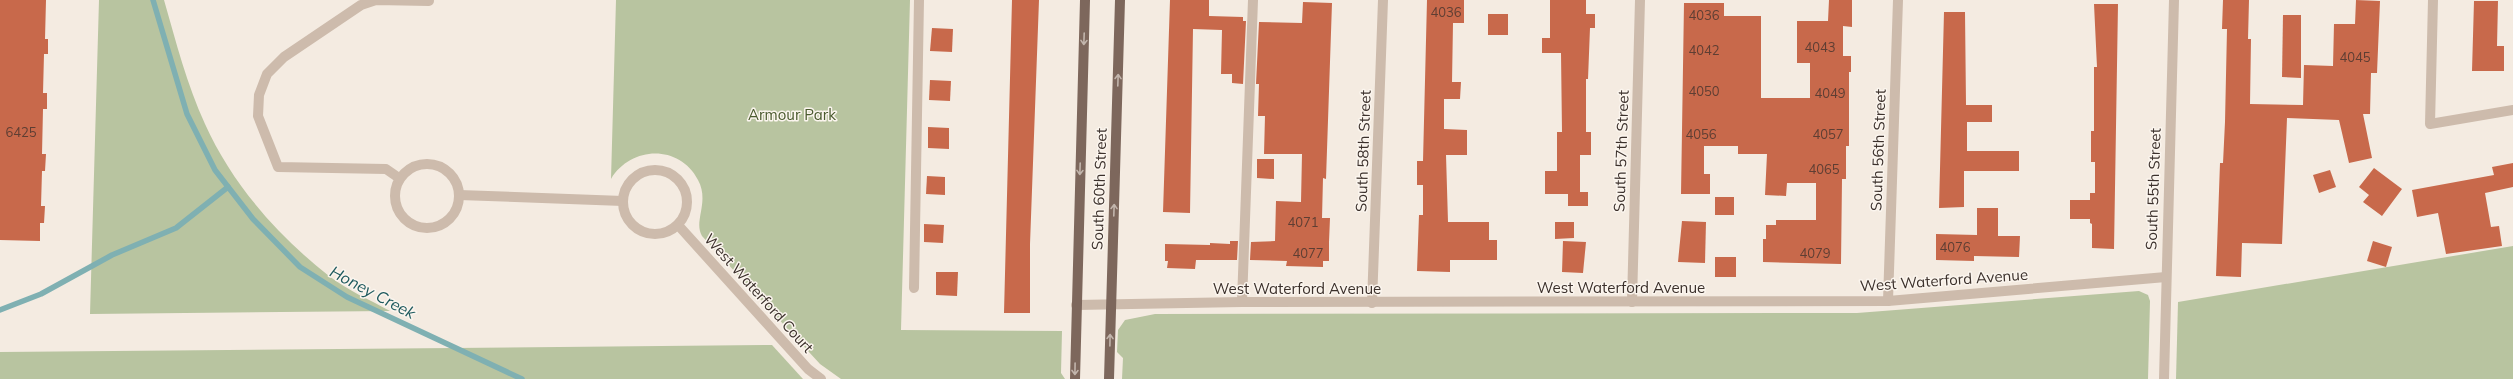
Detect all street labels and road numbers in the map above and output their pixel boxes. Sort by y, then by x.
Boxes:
street label: South 56th Street [1866,89,1890,211]
street label: South 58th Street [1351,90,1375,212]
street label: South 57th Street [1609,90,1633,212]
street label: South 60th Street [1087,128,1111,250]
street label: South 55th Street [2141,128,2165,250]
street label: West Waterford Court [700,229,818,357]
street label: West Waterford Avenue [1859,265,2029,295]
street label: West Waterford Avenue [1537,278,1705,297]
street label: West Waterford Avenue [1213,279,1381,298]

